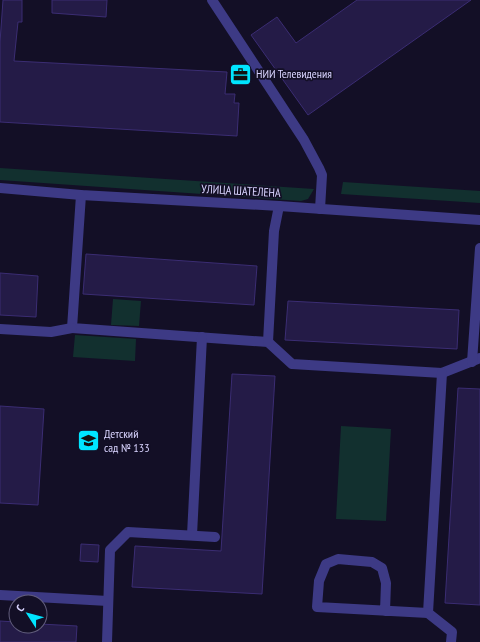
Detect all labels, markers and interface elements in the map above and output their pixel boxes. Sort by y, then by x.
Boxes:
office icon: НИИ Телевидения [227,61,253,87]
place label: НИИ Телевидения [256,66,332,81]
street label: УЛИЦА ШАТЕЛЕНА [201,181,281,200]
place label: Детский сад № 133 [104,426,150,455]
school or university icon: Детский сад № 133 [75,428,101,454]
north arrow [8,594,48,634]
text: С [13,602,27,614]

